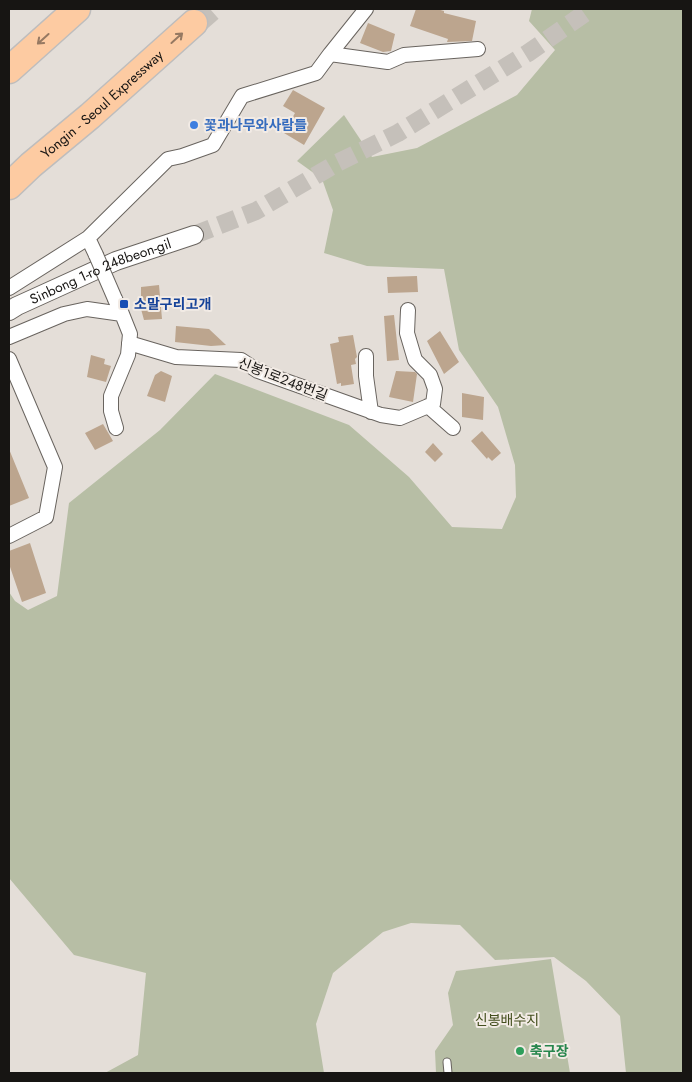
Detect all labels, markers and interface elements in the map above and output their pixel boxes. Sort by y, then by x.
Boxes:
one-way arrow [170,32,183,44]
one-way arrow [37,33,50,44]
street label: Yongin - Seoul Expressway [37,45,168,163]
place label: 꽃과나무와사람들 [204,115,307,135]
marker: 꽃과나무와사람들 [188,119,200,131]
street label: Sinbong 1-ro 248beon-gil [26,233,174,309]
place label: 소말구리고개 [134,294,211,314]
marker: 소말구리고개 [118,298,130,310]
street label: 신봉1로248번길 [235,353,331,405]
park label: 신봉배수지 [475,1010,539,1030]
place label: 축구장 [530,1041,569,1061]
marker: 축구장 [514,1045,526,1057]

